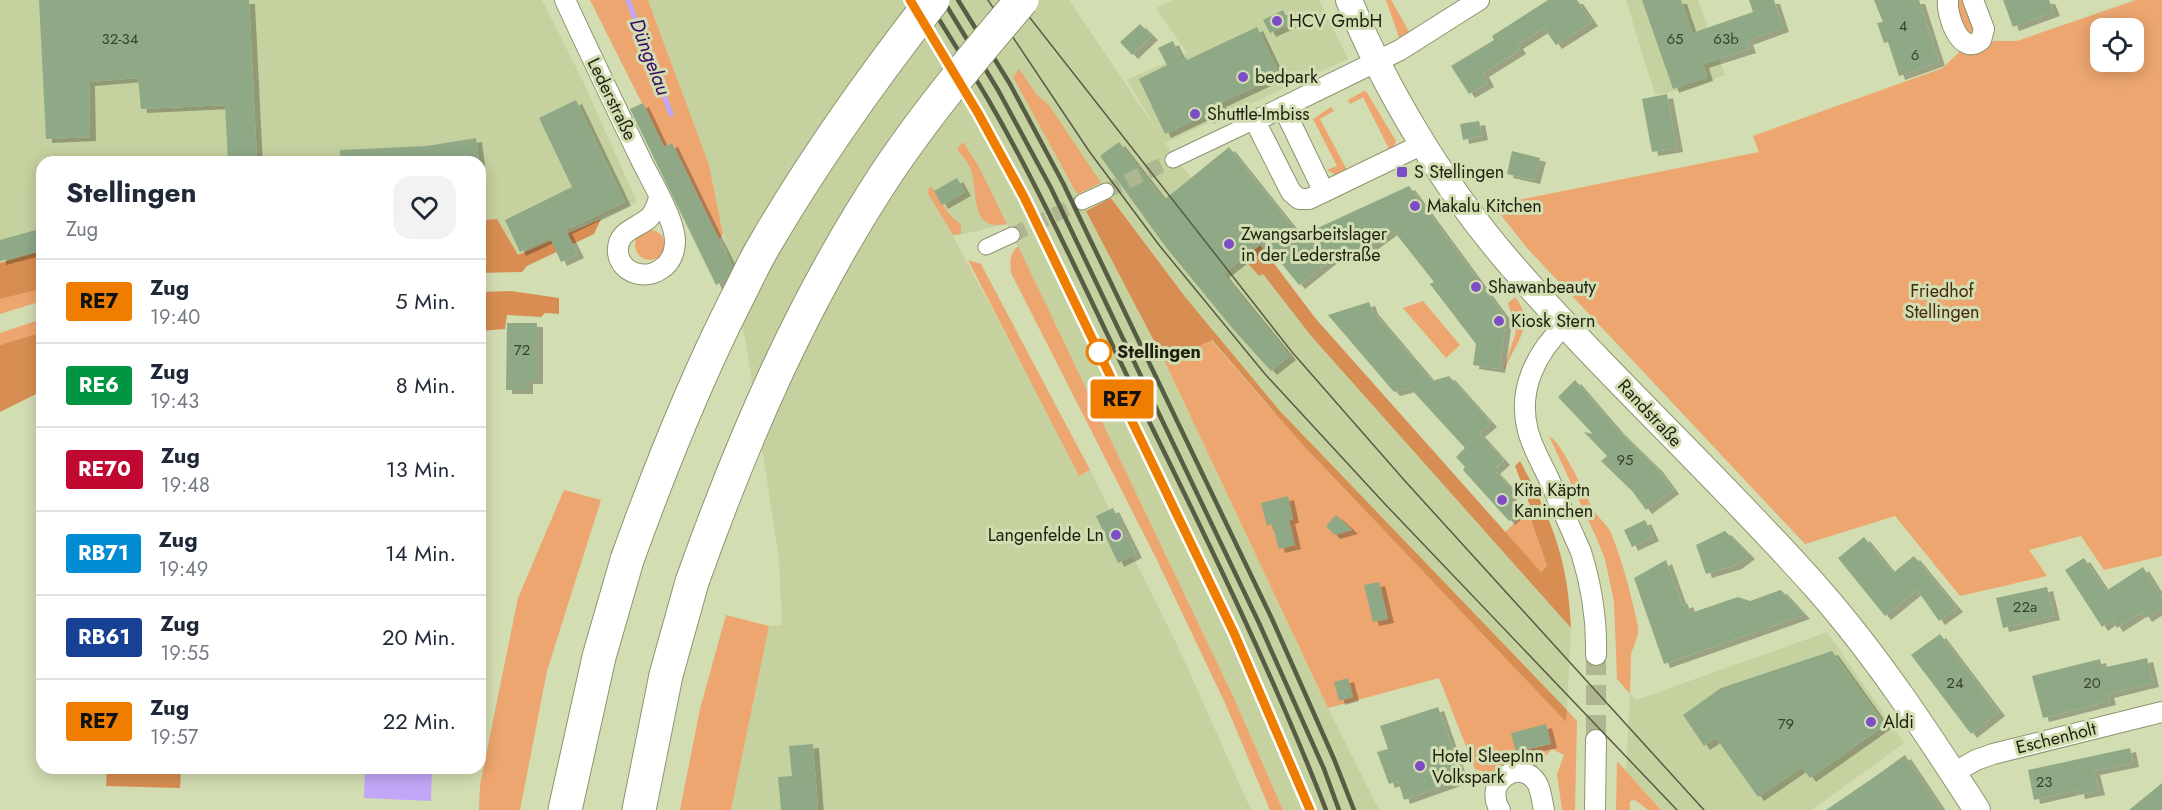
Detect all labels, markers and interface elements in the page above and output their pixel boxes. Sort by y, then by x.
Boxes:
place label: HCV GmbH [1289,8,1382,34]
water label: Düngelau [622,14,678,100]
marker: HCV GmbH [1270,14,1284,28]
house number: 4 [1899,15,1908,37]
map controls [2090,18,2144,72]
button: locate [2090,18,2144,72]
house number: 32-34 [102,28,139,50]
house number: 65 [1666,28,1684,50]
house number: 63b [1713,28,1739,50]
house number: 6 [1911,44,1919,66]
street label: Lederstraße [581,53,643,145]
place label: bedpark [1255,64,1318,90]
marker: bedpark [1236,70,1250,84]
place label: Shuttle-Imbiss [1207,101,1310,127]
marker: Shuttle-Imbiss [1188,107,1202,121]
place label: S Stellingen [1414,159,1504,185]
marker: S Stellingen [1395,165,1409,179]
text: Stellingen [66,172,197,213]
button: heart [393,176,456,239]
place label: Makalu Kitchen [1427,193,1542,219]
marker: Makalu Kitchen [1408,199,1422,213]
text: Zug [66,215,98,244]
place label: Zwangsarbeitslager in der Lederstraße [1241,221,1388,268]
marker: Zwangsarbeitslager in der Lederstraße [1222,237,1236,251]
text: Zug [150,271,189,303]
place label: Shawanbeauty [1488,274,1596,300]
park label: Friedhof Stellingen [1905,278,1979,325]
marker: Shawanbeauty [1469,280,1483,294]
text: 5 Min. [395,285,456,317]
text: RE7 [80,286,118,316]
text: 19:40 [150,303,200,332]
place label: Kiosk Stern [1511,308,1595,334]
marker: Kiosk Stern [1492,314,1506,328]
house number: 72 [514,339,530,361]
marker: Stellingen [1086,339,1112,365]
place label: Stellingen [1117,339,1201,365]
text: Zug [150,355,189,387]
text: 8 Min. [396,369,456,401]
text: RE6 [79,370,119,400]
street label: Randstraße [1612,373,1688,453]
line badge: RE7 [1088,380,1156,418]
text: RE7 [1103,384,1141,414]
text: 19:43 [150,387,199,416]
text: Zug [161,439,200,471]
house number: 95 [1616,449,1634,471]
text: 13 Min. [386,453,456,485]
text: RE70 [78,454,131,484]
text: 19:48 [161,471,210,500]
place label: Kita Käptn Kaninchen [1514,477,1593,524]
marker: Kita Käptn Kaninchen [1495,493,1509,507]
place label: Langenfelde Ln [988,522,1104,548]
text: Zug [159,523,198,555]
marker: Langenfelde Ln [1109,528,1123,542]
text: 14 Min. [385,537,456,569]
text: RB71 [78,538,129,568]
text: 19:49 [159,555,208,584]
house number: 22a [2013,596,2037,618]
text: Zug [160,607,199,639]
text: 20 Min. [382,621,456,653]
text: RB61 [78,622,130,652]
text: 19:55 [160,639,209,668]
house number: 24 [1946,672,1964,694]
house number: 20 [2083,672,2101,694]
text: Zug [150,691,189,723]
text: 22 Min. [383,705,456,737]
text: RE7 [80,706,118,736]
place label: Aldi [1883,709,1914,735]
house number: 79 [1778,713,1794,735]
marker: Aldi [1864,715,1878,729]
street label: Eschenholt [2013,715,2099,760]
text: 19:57 [150,723,198,752]
place label: Hotel SleepInn Volkspark [1432,743,1544,790]
marker: Hotel SleepInn Volkspark [1413,759,1427,773]
house number: 23 [2036,771,2052,793]

